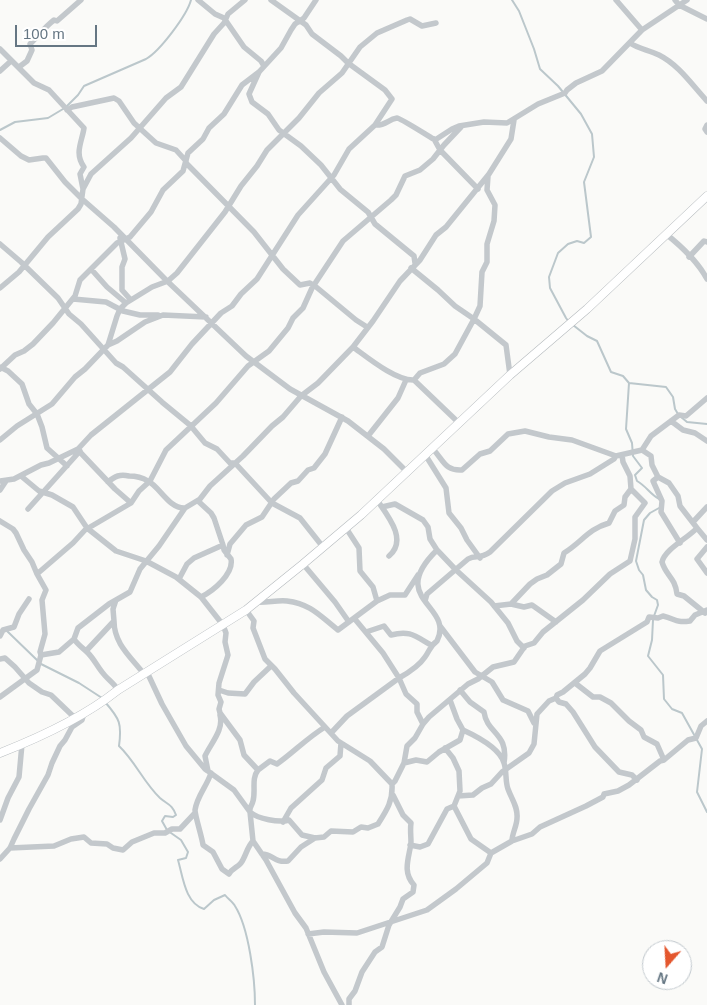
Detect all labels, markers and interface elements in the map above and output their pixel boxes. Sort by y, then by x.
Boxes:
scale bar [18,15,100,47]
text: 100 m [23,25,65,42]
north arrow [642,940,692,990]
text: N [655,969,670,987]

